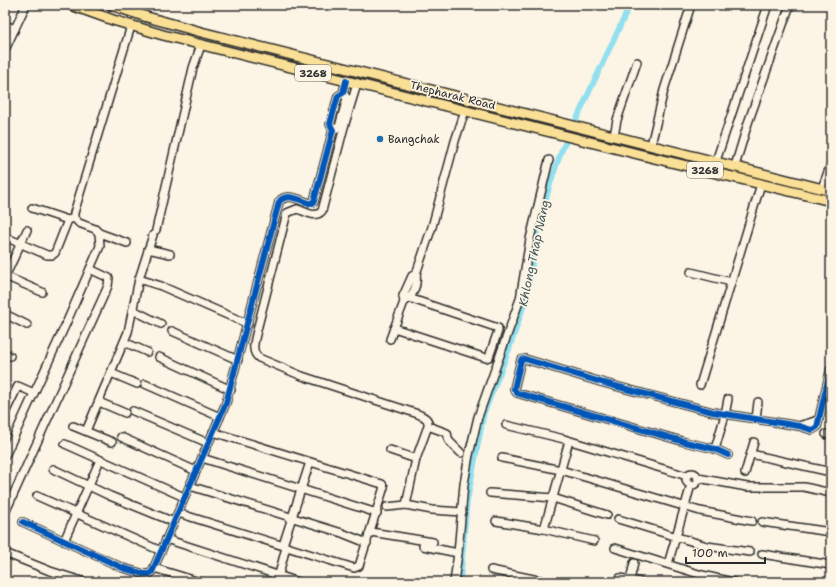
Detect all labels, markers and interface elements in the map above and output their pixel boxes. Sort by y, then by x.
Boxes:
road number: 3268 [295,65,331,81]
street label: Thepharak Road [408,78,497,113]
place label: Bangchak [388,132,440,147]
marker: Bangchak [375,134,385,144]
road number: 3268 [687,162,723,178]
water label: Khlong Thap Nang [515,198,553,308]
scale bar [686,539,765,565]
text: 100 m [692,545,728,561]

